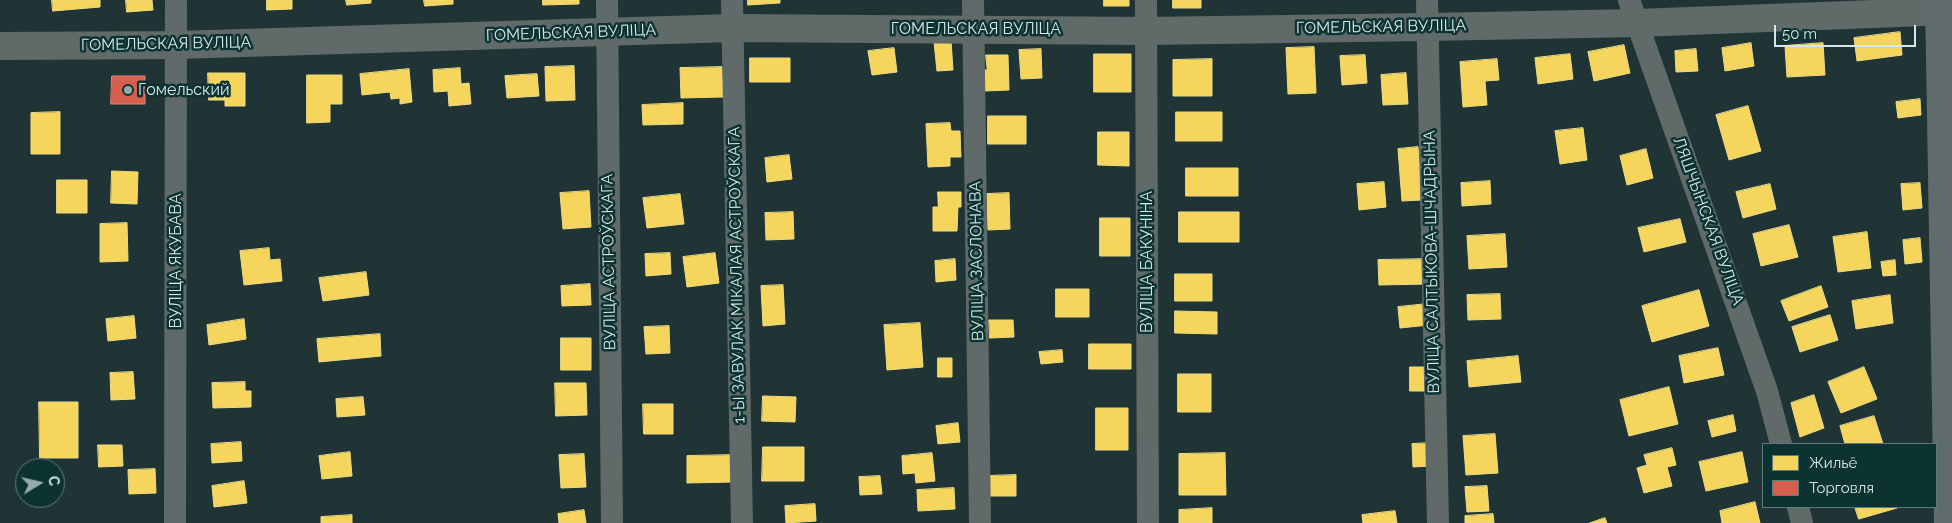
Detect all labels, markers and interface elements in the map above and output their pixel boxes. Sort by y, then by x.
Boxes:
scale bar [1777,15,1920,47]
street label: ГОМЕЛЬСКАЯ ВУЛІЦА [1296,16,1466,38]
street label: ГОМЕЛЬСКАЯ ВУЛІЦА [891,19,1061,39]
street label: ГОМЕЛЬСКАЯ ВУЛІЦА [486,20,656,46]
text: 50 m [1782,25,1817,43]
street label: ГОМЕЛЬСКАЯ ВУЛІЦА [81,33,251,55]
place label: Гомельский [138,80,229,100]
marker: Гомельский [122,84,134,96]
street label: 1-Ы ЗАВУЛАК МІКАЛАЯ АСТРОЎСКАГА [725,126,749,424]
street label: ВУЛІЦА САЛТЫКОВА-ШЧАДРЫНА [1420,130,1444,394]
street label: ЛЯШЧЫНСКАЯ ВУЛІЦА [1669,134,1747,308]
street label: ВУЛІЦА АСТРОЎСКАГА [598,174,620,350]
street label: ВУЛІЦА ЗАСЛОНАВА [966,181,988,341]
street label: ВУЛІЦА БАКУНІНА [1137,191,1157,333]
street label: ВУЛІЦА ЯКУБАВА [166,193,186,329]
legend [1762,443,1937,508]
text: Жильё [1809,454,1857,472]
north arrow [15,458,65,508]
text: С [45,475,62,487]
text: Торговля [1809,479,1874,497]

